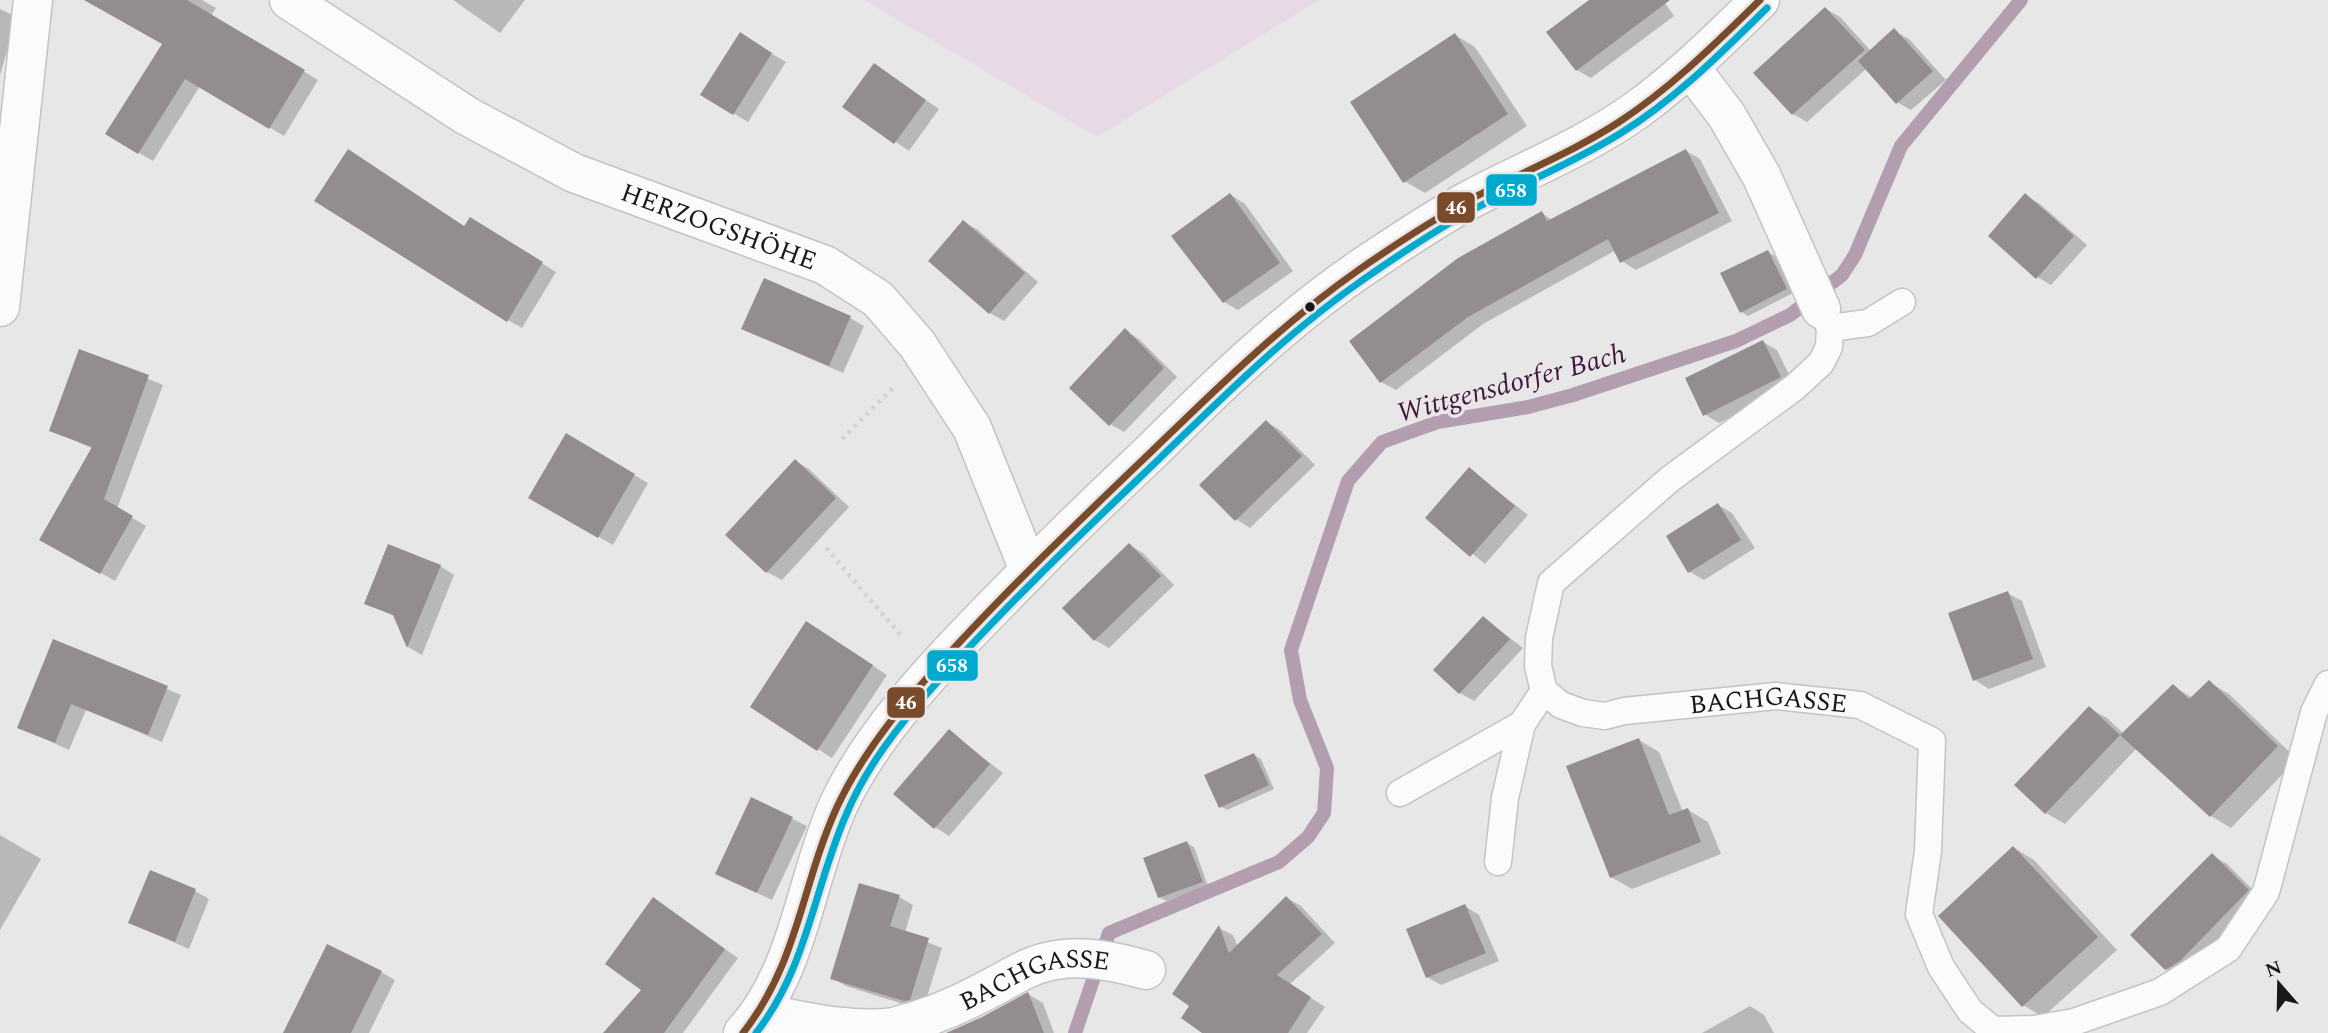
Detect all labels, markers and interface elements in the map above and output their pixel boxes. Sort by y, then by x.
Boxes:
street label: HERZOGSHÖHE [615,173,822,281]
line badge: 658 [1485,173,1538,207]
text: 658 [1495,177,1527,206]
line badge: 46 [1436,191,1476,224]
text: 46 [1445,194,1467,223]
unlabelled marker [1303,300,1317,314]
water label: Wittgensdorfer Bach [1392,332,1631,435]
line badge: 658 [926,649,979,682]
text: 658 [936,652,968,681]
street label: BACHGASSE [1688,676,1849,725]
line badge: 46 [886,686,926,719]
text: 46 [895,689,917,718]
street label: BACHGASSE [953,939,1112,1022]
north arrow [2244,949,2314,1019]
text: N [2261,953,2286,986]

